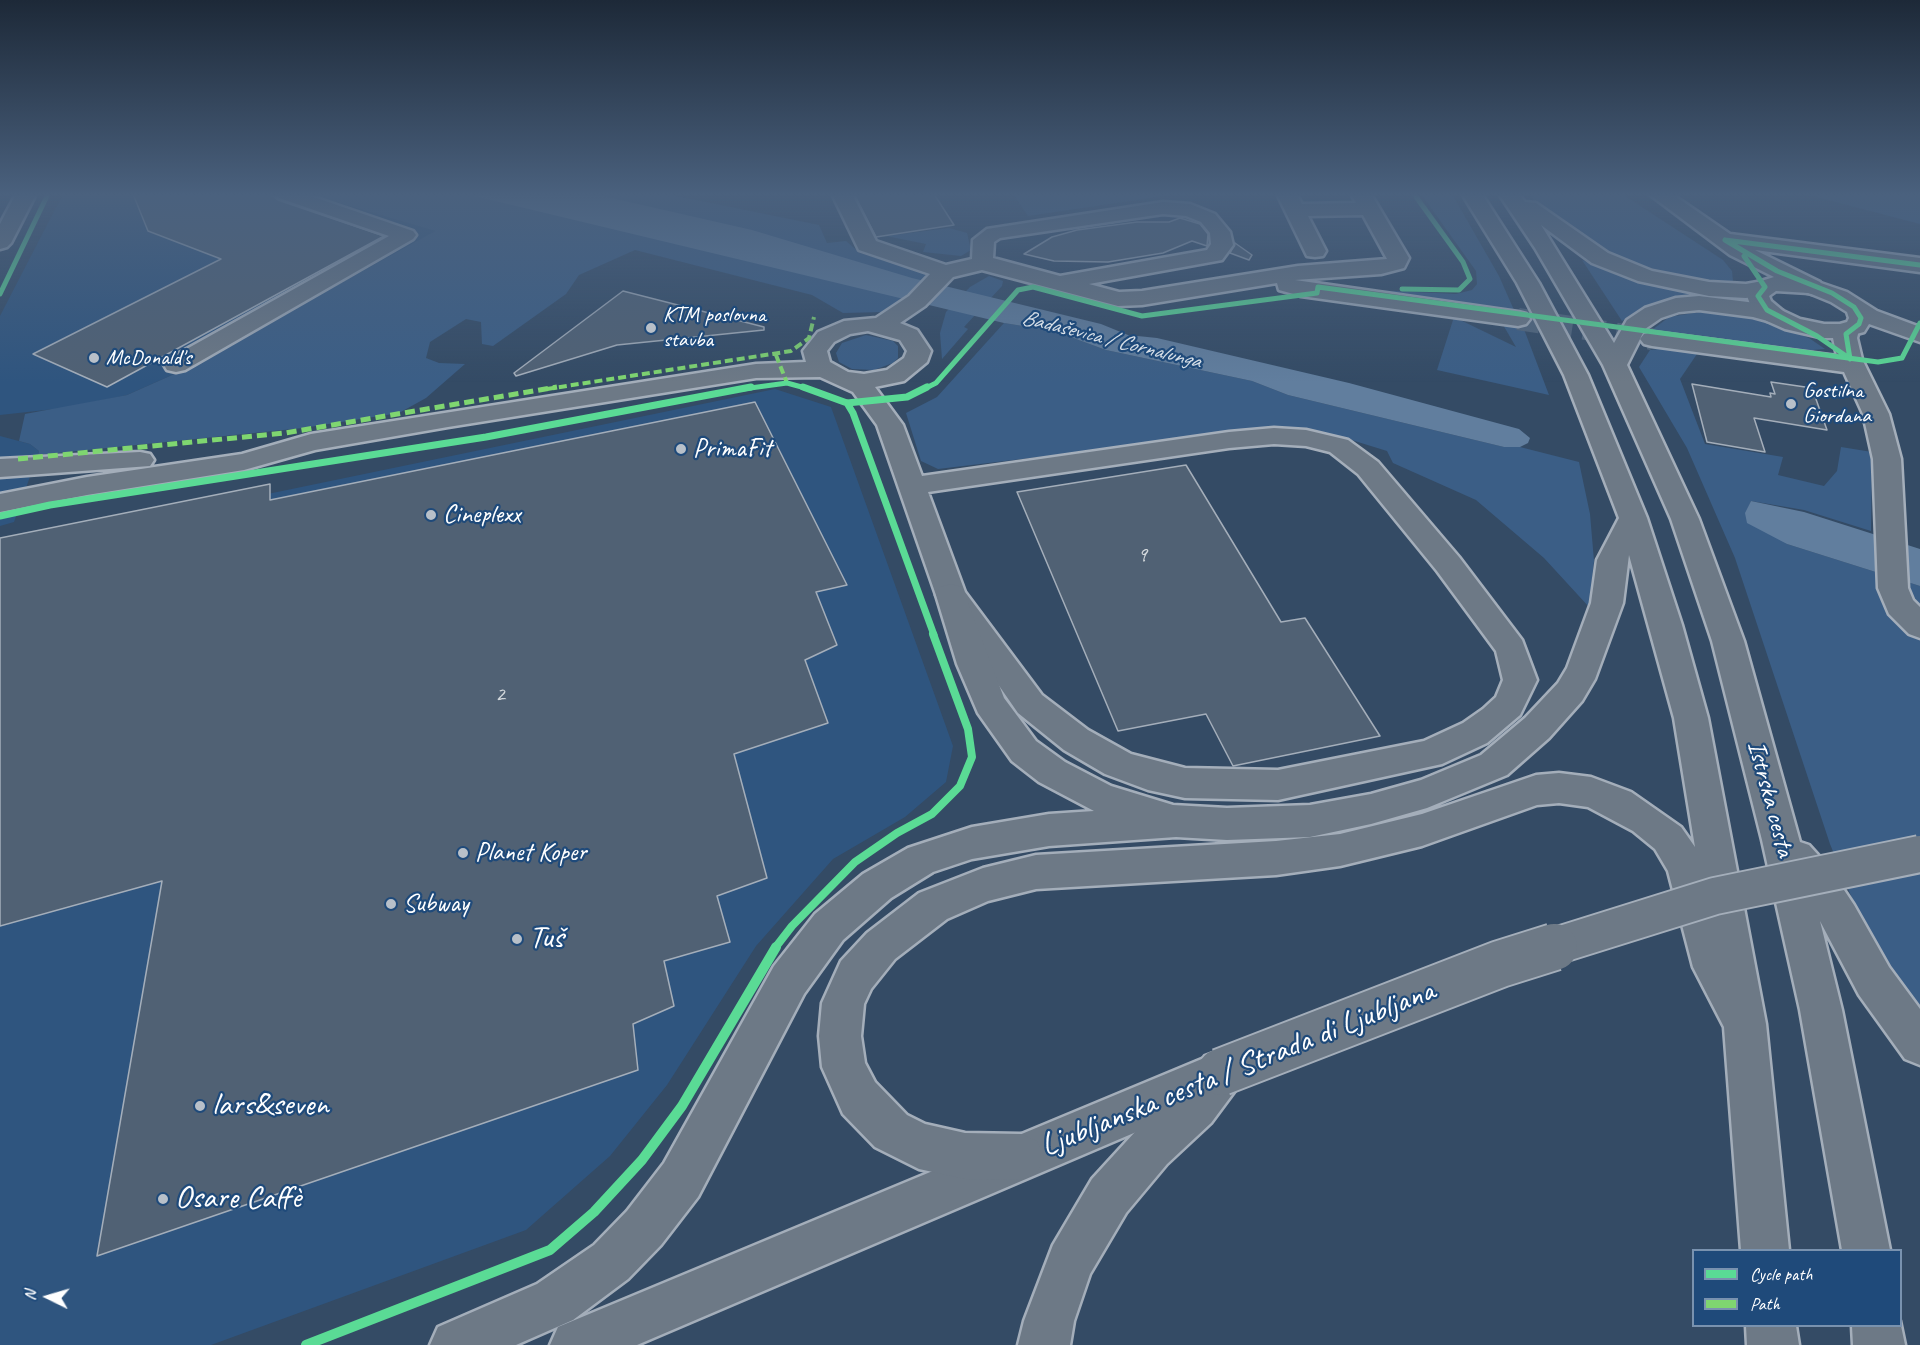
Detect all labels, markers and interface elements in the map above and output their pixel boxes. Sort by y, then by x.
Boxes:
place label: KTM poslovna stavba [663,302,766,354]
water label: Badaševica / Cornalunga [1019,305,1203,375]
marker: KTM poslovna stavba [644,321,658,335]
place label: McDonald's [106,345,191,371]
marker: McDonald's [87,351,101,365]
place label: Gostilna Giordana [1803,378,1871,430]
marker: Gostilna Giordana [1784,397,1798,411]
place label: PrimaFit [693,433,771,465]
marker: PrimaFit [674,442,688,456]
place label: Cineplexx [443,499,521,531]
marker: Cineplexx [424,508,438,522]
house number: 9 [1137,542,1147,568]
house number: 2 [495,682,505,708]
street label: Istrska cesta [1740,738,1800,860]
place label: Planet Koper [475,837,587,869]
marker: Planet Koper [456,846,470,860]
place label: Subway [403,888,469,920]
marker: Subway [384,897,398,911]
place label: Tuš [529,920,564,958]
marker: Tuš [510,932,524,946]
street label: Ljubljanska cesta / Strada di Ljubljana [1036,972,1440,1166]
place label: lars&seven [212,1087,329,1125]
marker: lars&seven [193,1099,207,1113]
place label: Osare Caffè [175,1180,301,1218]
marker: Osare Caffè [156,1192,170,1206]
legend [1692,1249,1902,1327]
text: Cycle path [1750,1263,1812,1285]
north arrow [18,1267,78,1327]
text: N [20,1290,40,1301]
text: Path [1750,1293,1780,1315]

